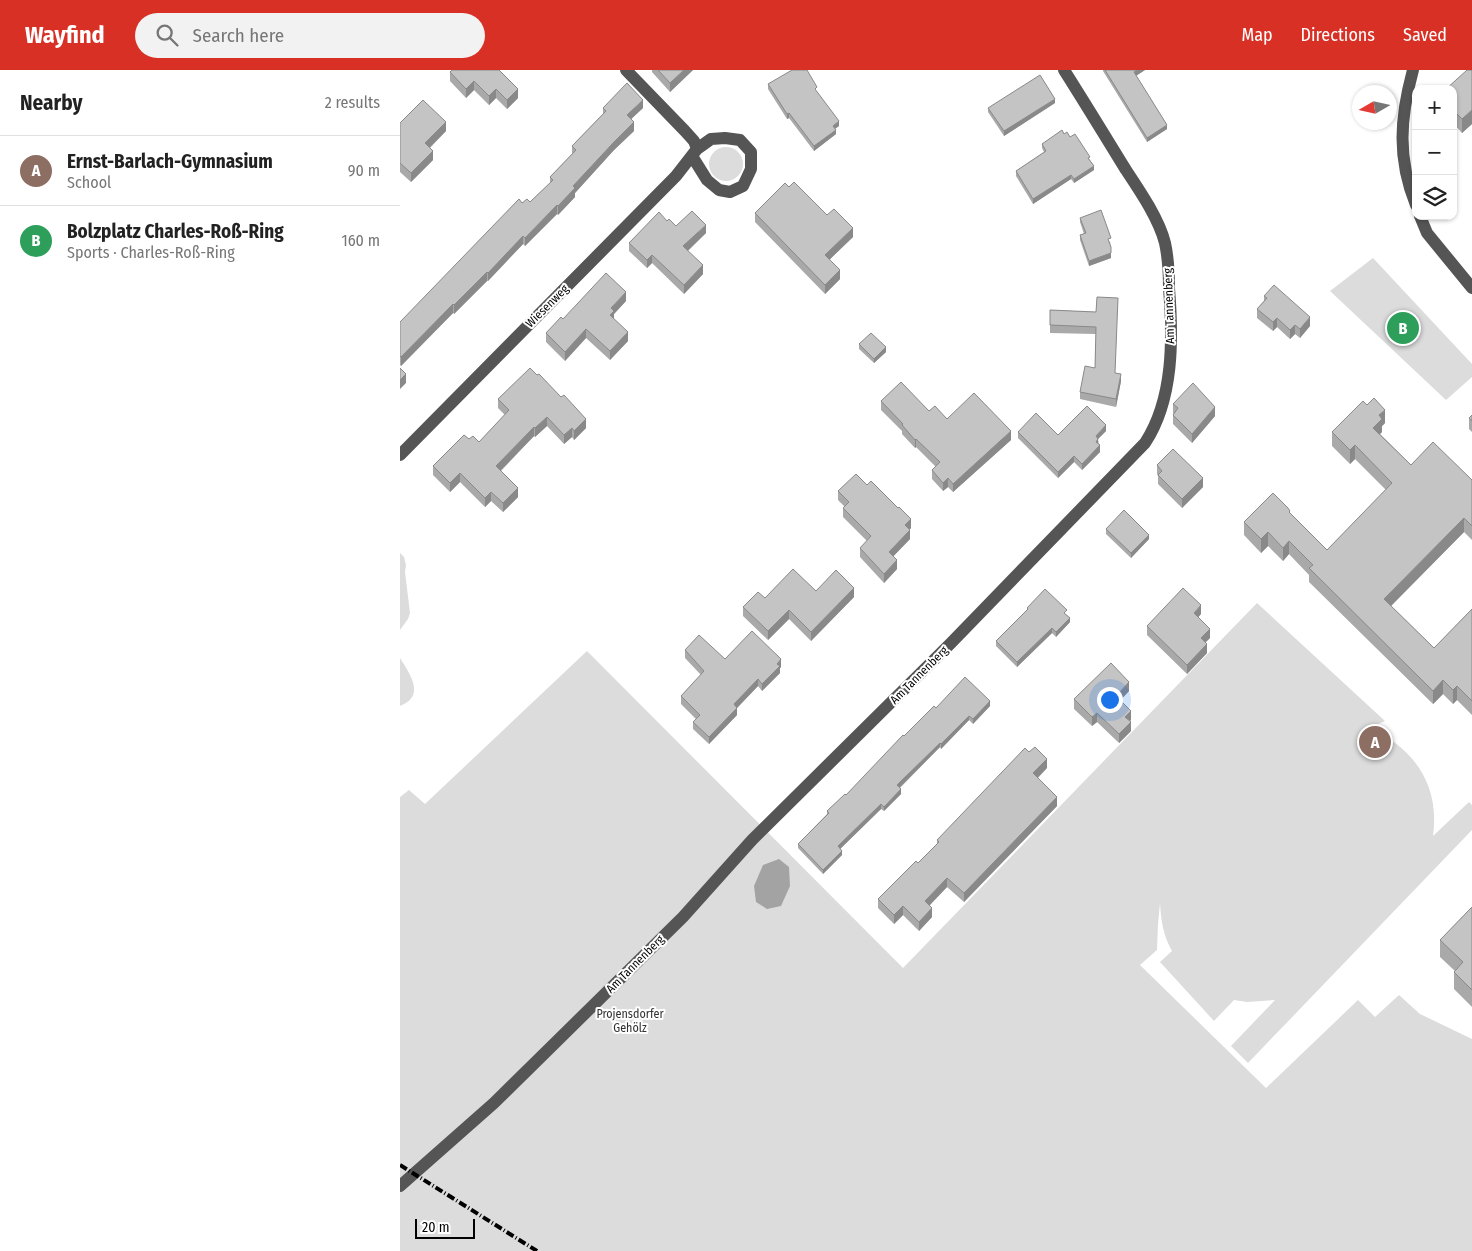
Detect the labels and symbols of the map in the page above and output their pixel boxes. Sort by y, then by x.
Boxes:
north arrow [1352,85,1397,130]
street label: Am Tannenberg [1161,267,1177,344]
street label: Wiesenweg [523,281,572,330]
pin: B [1387,309,1419,347]
street label: Am Tannenberg [887,643,951,707]
your location [1097,687,1123,713]
pin: A [1359,723,1391,761]
street label: Am Tannenberg [603,932,667,996]
park label: Projensdorfer Gehölz [596,1007,664,1035]
scale bar [415,1216,475,1239]

